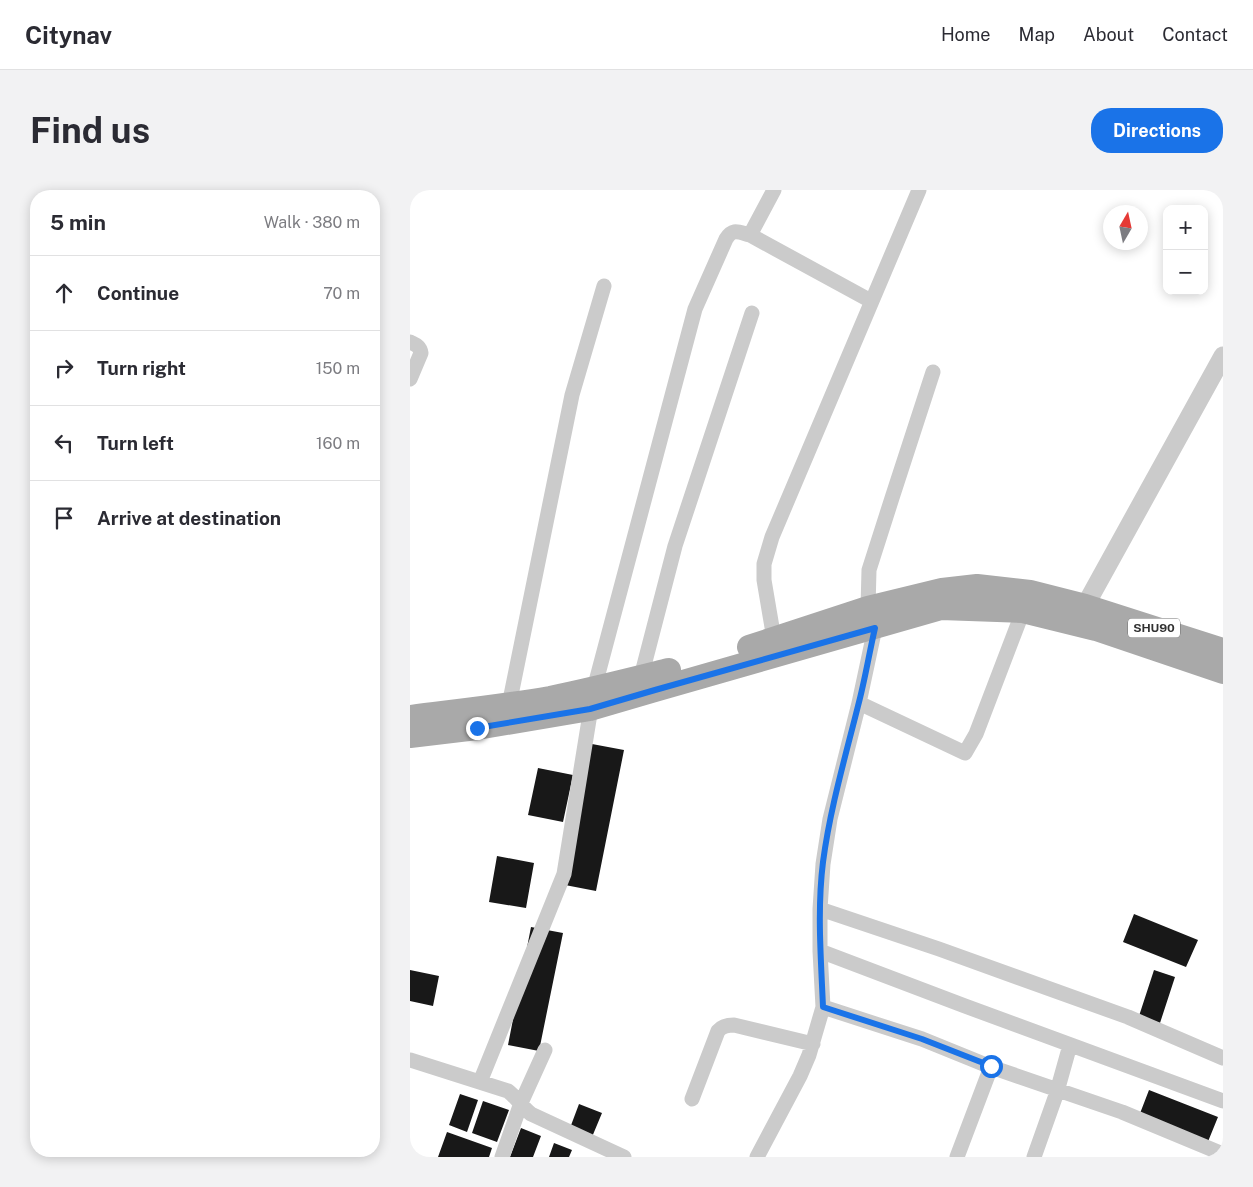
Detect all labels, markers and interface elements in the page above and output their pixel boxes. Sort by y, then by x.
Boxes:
text: Citynav [25,21,112,49]
text: Home [941,24,991,45]
text: Map [1019,24,1055,45]
text: About [1083,24,1134,45]
text: Contact [1162,24,1228,45]
button: Directions [1091,108,1223,153]
text: Find us [30,110,150,151]
north arrow [1103,205,1148,250]
map controls [1163,205,1208,295]
button: + [1163,205,1208,250]
text: 5 min [50,210,106,235]
text: Walk · 380 m [264,213,360,232]
button: − [1163,250,1208,295]
icon: ahead [50,279,78,307]
text: Continue [97,282,179,304]
text: 70 m [323,284,360,303]
icon: right [50,354,78,382]
text: Turn right [97,357,186,379]
text: 150 m [316,359,360,378]
icon: left [50,429,78,457]
text: Turn left [97,432,174,454]
text: 160 m [316,434,360,453]
icon: arrive [50,504,78,532]
text: Arrive at destination [97,507,281,529]
road number: SHU90 [1128,618,1180,638]
route end [466,717,489,740]
route start [980,1055,1003,1078]

